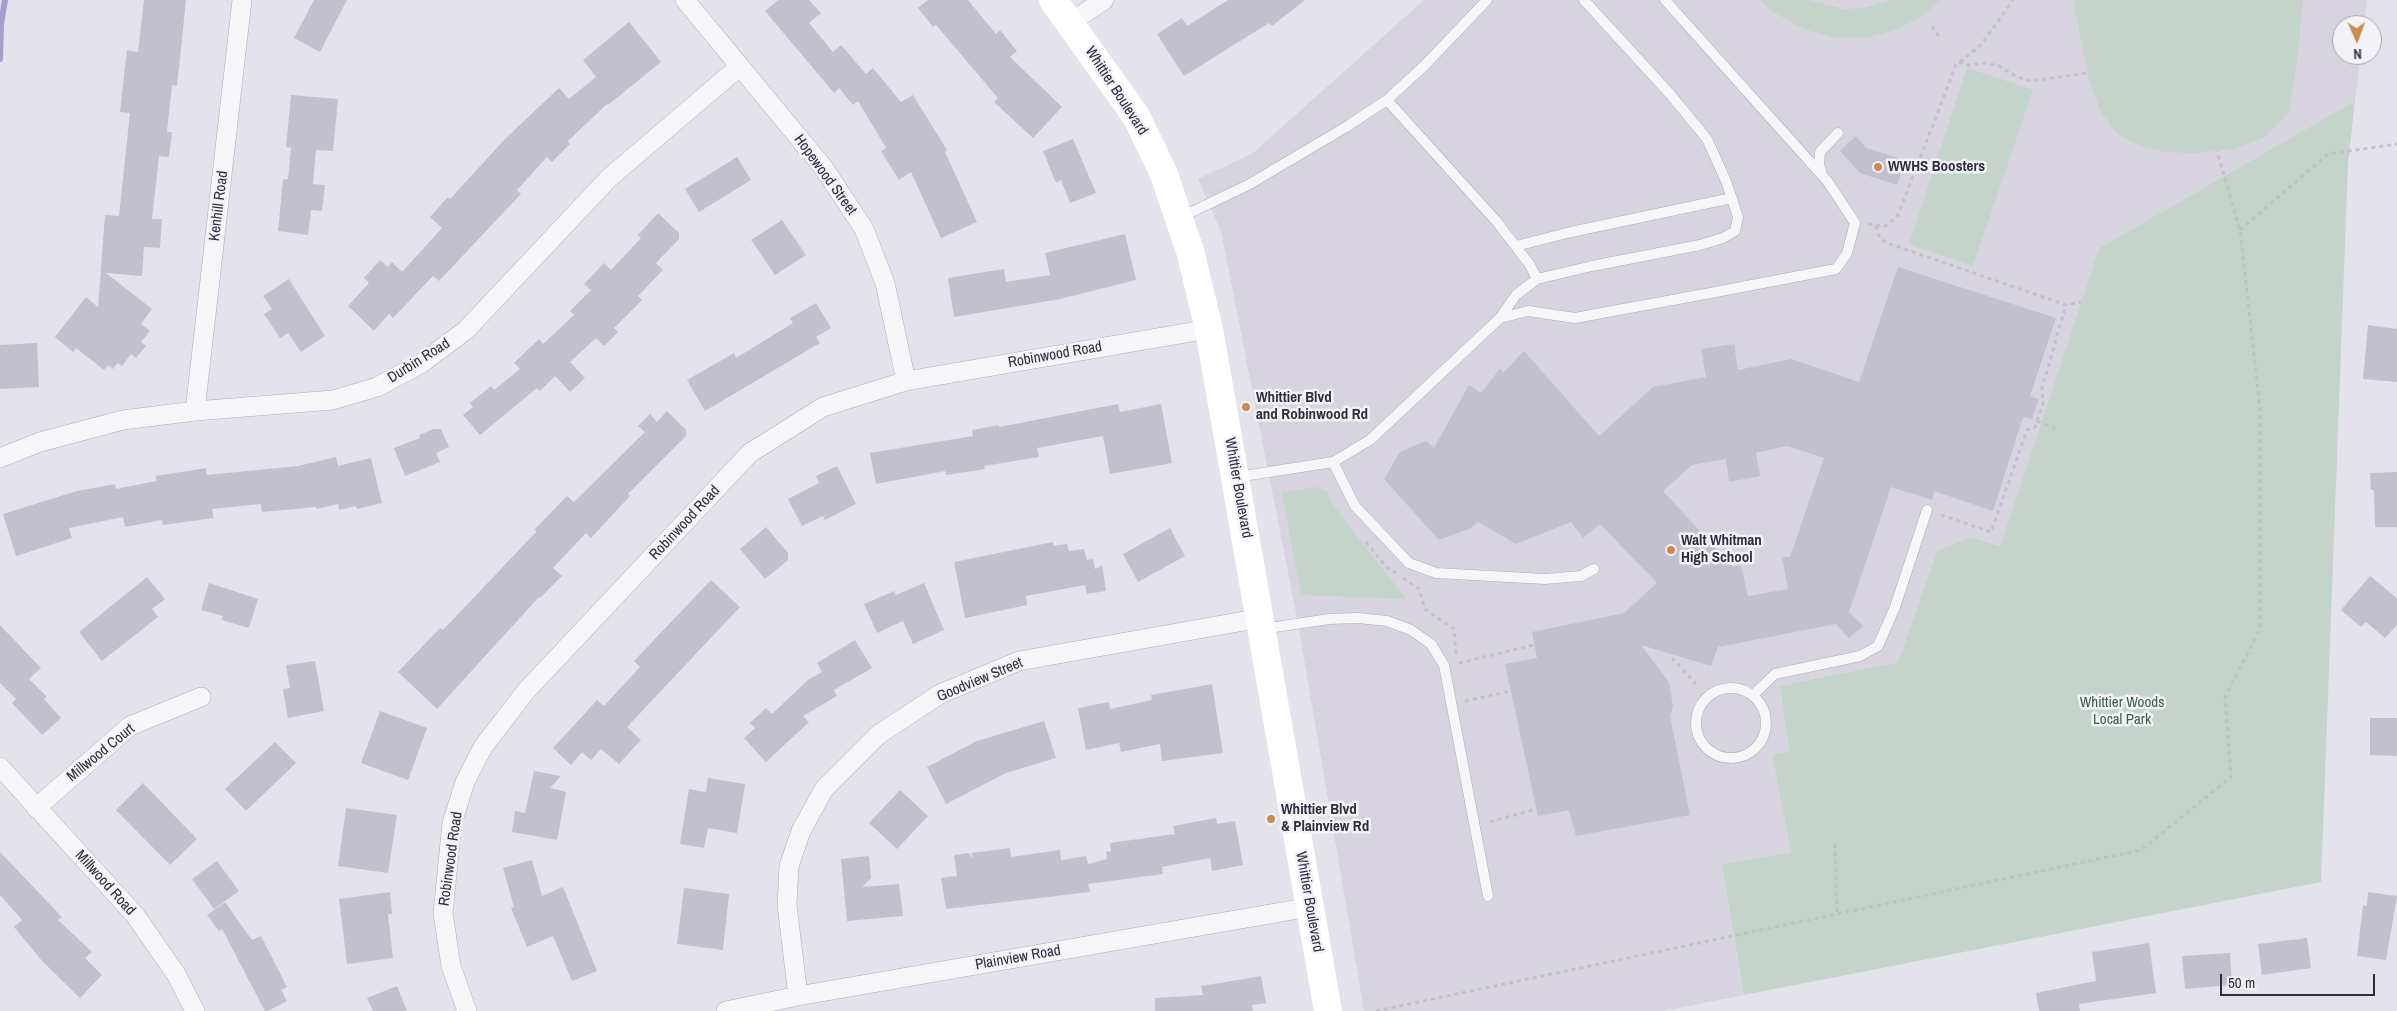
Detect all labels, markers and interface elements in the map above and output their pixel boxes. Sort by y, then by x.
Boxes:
north arrow [2332,15,2382,65]
street label: Whittier Boulevard [1081,43,1151,139]
text: N [2353,45,2362,63]
street label: Hopewood Street [790,131,860,219]
place label: WWHS Boosters [1888,158,1985,176]
marker: WWHS Boosters [1872,161,1884,173]
street label: Kenhill Road [206,170,232,242]
street label: Durbin Road [385,335,453,387]
street label: Robinwood Road [1007,338,1103,372]
place label: Whittier Blvd and Robinwood Rd [1256,389,1368,424]
marker: Whittier Blvd and Robinwood Rd [1240,401,1252,413]
street label: Whittier Boulevard [1220,436,1256,540]
street label: Robinwood Road [646,482,724,564]
place label: Walt Whitman High School [1681,532,1762,567]
marker: Walt Whitman High School [1665,544,1677,556]
street label: Goodview Street [934,654,1026,706]
park label: Whittier Woods Local Park [2080,694,2164,729]
street label: Millwood Court [63,720,139,786]
place label: Whittier Blvd & Plainview Rd [1281,801,1369,836]
street label: Robinwood Road [435,811,467,907]
marker: Whittier Blvd & Plainview Rd [1265,813,1277,825]
street label: Millwood Road [71,847,139,919]
street label: Whittier Boulevard [1291,850,1327,954]
street label: Plainview Road [974,942,1062,974]
scale bar [2222,964,2377,996]
text: 50 m [2228,972,2255,993]

